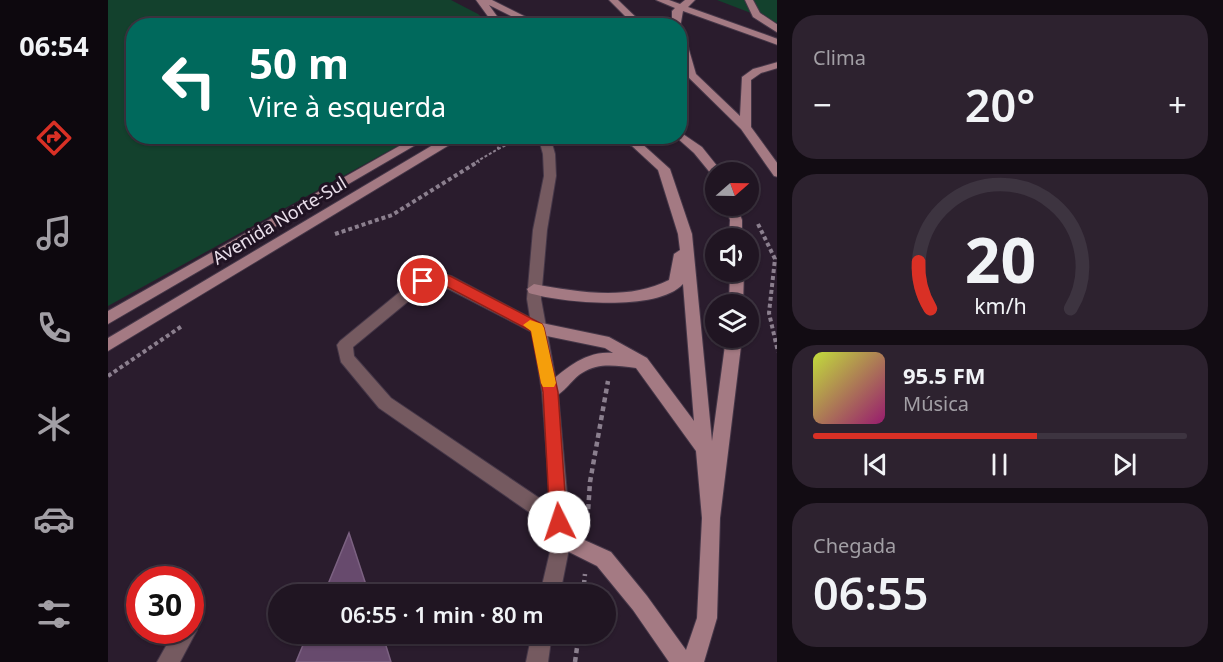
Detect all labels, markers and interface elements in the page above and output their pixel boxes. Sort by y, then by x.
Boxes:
text: 06:54 [19,27,89,64]
text: 50 m [249,34,349,91]
icon: left [150,42,228,120]
text: Clima [813,44,866,71]
text: 20° [965,74,1035,135]
text: − [813,82,832,127]
text: + [1168,82,1187,127]
text: Vire à esquerda [249,88,446,125]
icon: directions [33,117,75,159]
north arrow [705,162,759,216]
map controls [705,162,759,348]
street label: Avenida Norte-Sul [207,170,351,270]
icon: music [33,212,75,254]
text: 20 [964,216,1036,301]
button: sound [705,228,759,282]
pin [397,255,448,306]
icon: arrive [406,264,439,297]
text: km/h [974,291,1026,320]
button: layers [705,294,759,348]
icon: phone [33,307,75,349]
text: 95.5 FM [903,360,985,390]
text: Música [903,390,969,417]
icon: climate [33,403,75,445]
icon: previous [859,448,892,481]
icon: pause [983,448,1016,481]
icon: next [1108,448,1141,481]
position arrow [527,490,591,554]
icon: car [33,498,75,540]
text: Chegada [813,532,896,559]
text: 06:55 [813,562,928,623]
speed limit sign: 30 [126,566,204,644]
icon: filters [33,593,75,635]
text: 06:55 · 1 min · 80 m [340,599,544,629]

